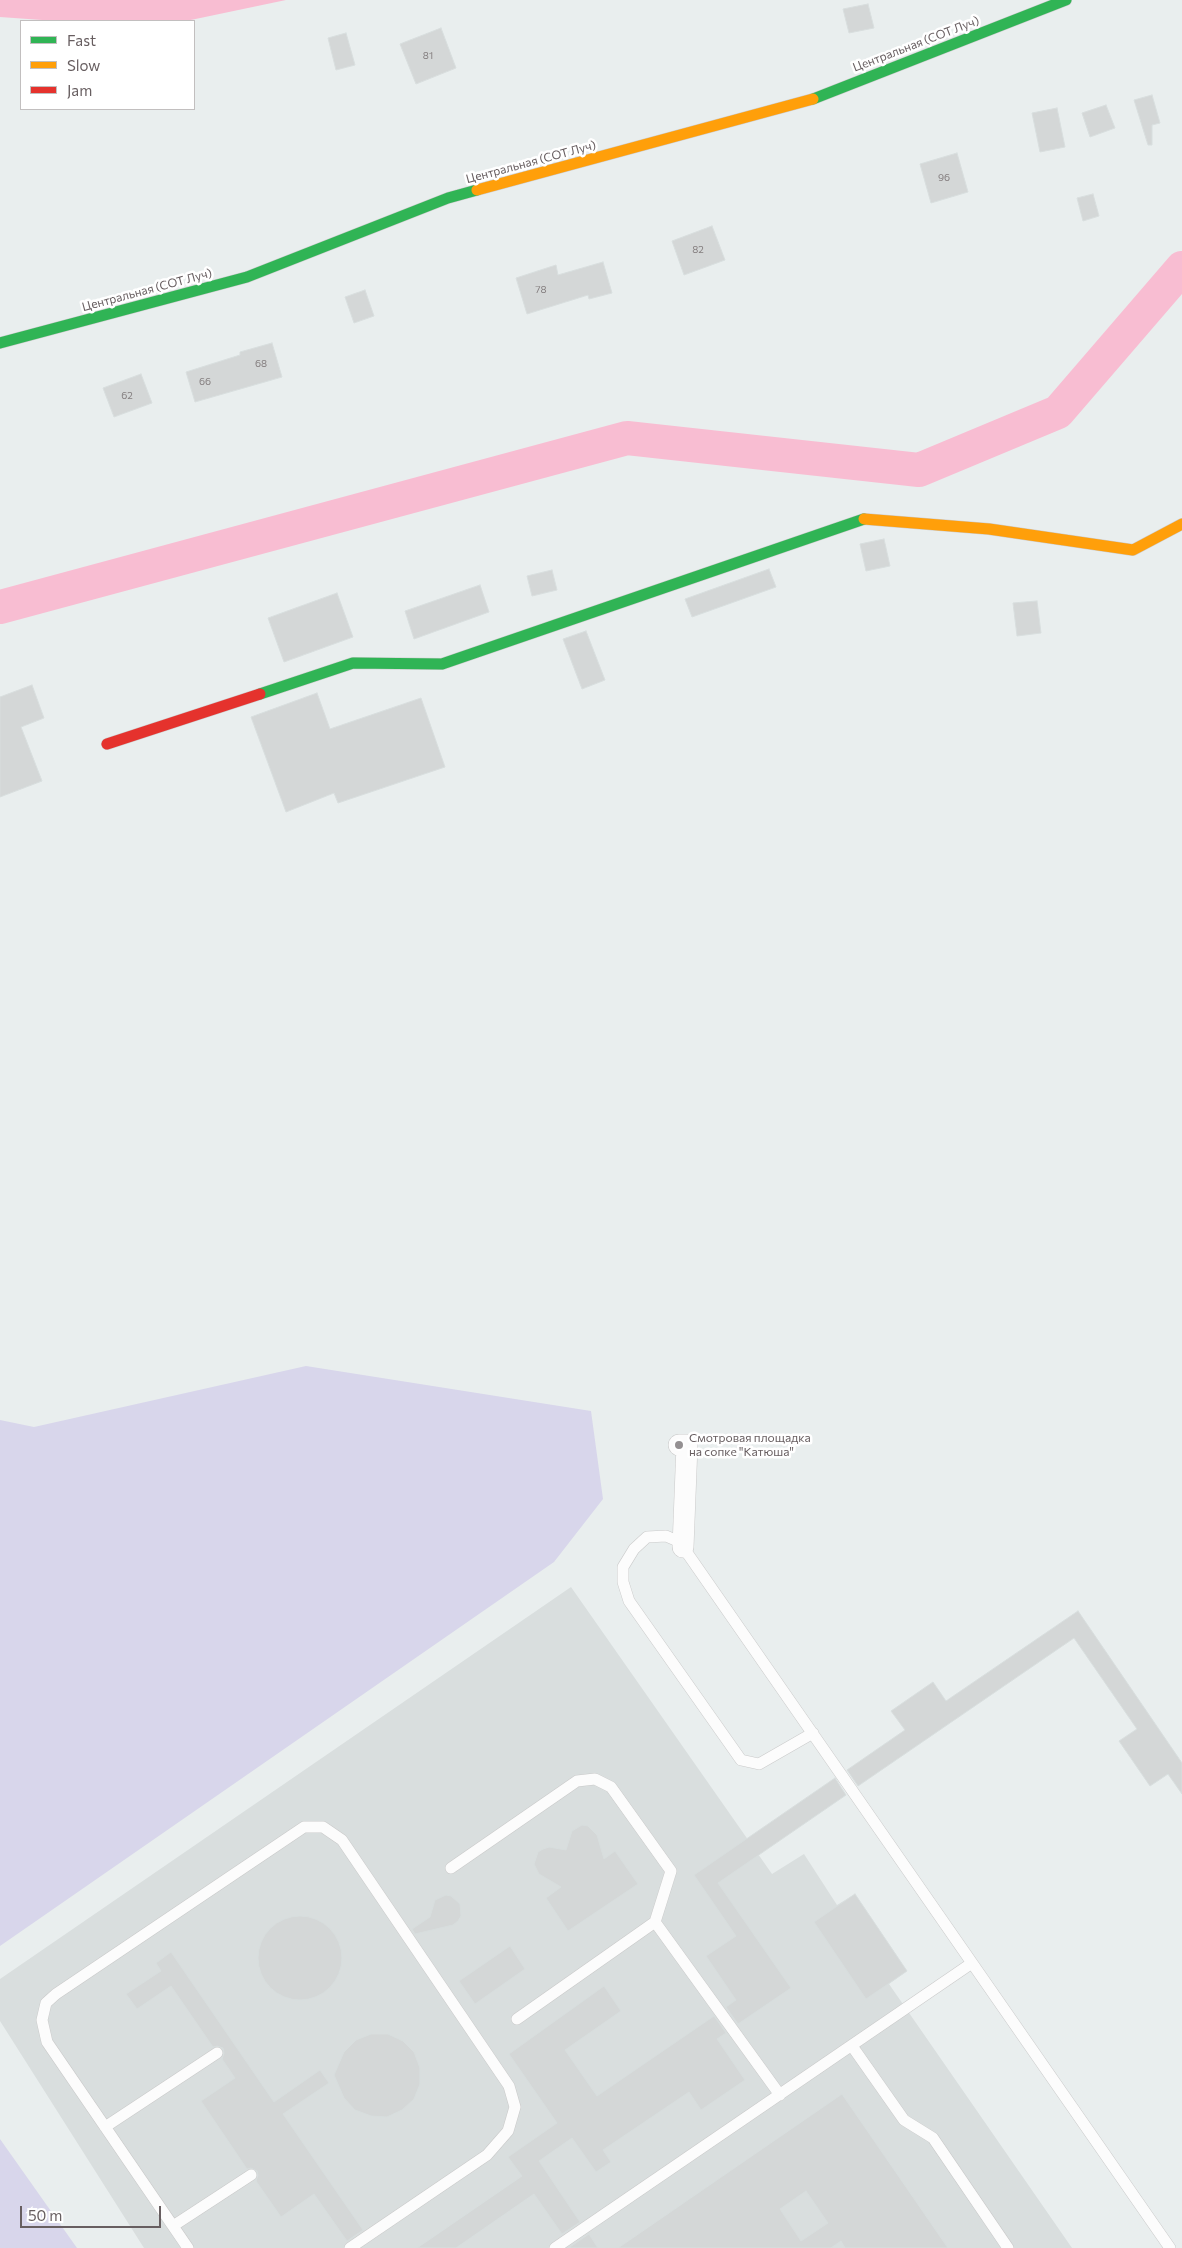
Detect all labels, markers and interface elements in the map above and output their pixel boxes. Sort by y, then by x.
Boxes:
street label: Центральная (СОТ Луч) [851,13,981,75]
legend [20,20,195,110]
text: Fast [67,31,96,49]
house number: 81 [423,50,433,62]
text: Slow [67,56,100,74]
text: Jam [67,81,92,99]
street label: Центральная (СОТ Луч) [464,138,598,186]
house number: 96 [938,172,950,184]
house number: 82 [692,244,704,256]
street label: Центральная (СОТ Луч) [80,266,214,314]
house number: 78 [535,284,547,296]
house number: 68 [255,358,267,370]
house number: 66 [199,376,211,388]
house number: 62 [121,390,133,402]
place label: Смотровая площадка на сопке "Катюша" [689,1431,811,1459]
marker: Смотровая площадка на сопке "Катюша" [673,1439,685,1451]
scale bar [22,2196,164,2228]
text: 50 m [28,2206,62,2224]

